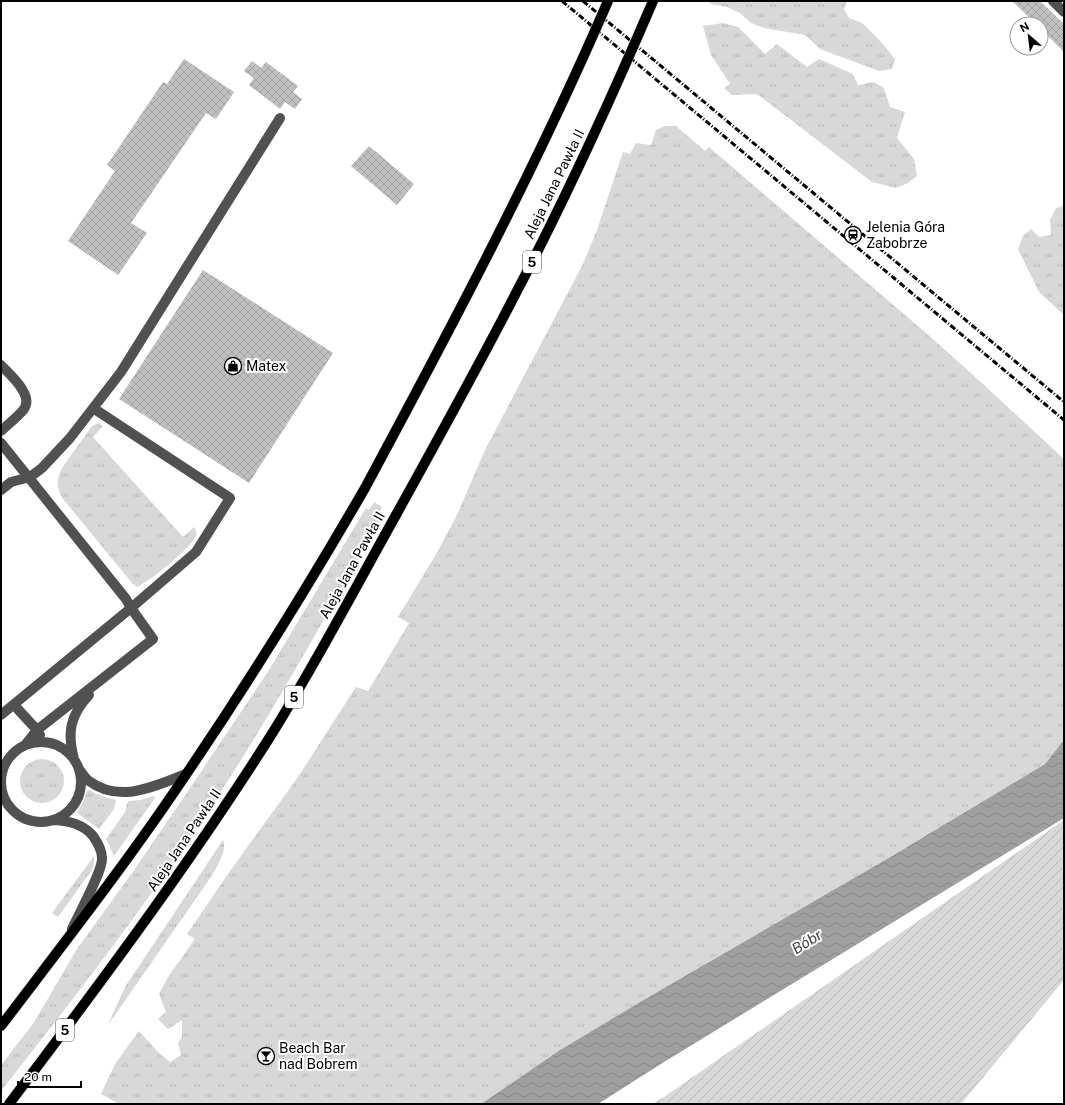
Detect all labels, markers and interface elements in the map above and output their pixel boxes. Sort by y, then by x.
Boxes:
north arrow [1009,16,1049,56]
text: N [1018,20,1031,34]
street label: Aleja Jana Pawła II [521,127,587,241]
place label: Jelenia Góra Zabobrze [866,219,945,251]
station icon: Jelenia Góra Zabobrze [843,225,863,245]
road number: 5 [523,251,541,273]
shop icon: Matex [223,356,243,376]
place label: Matex [246,358,286,374]
street label: Aleja Jana Pawła II [316,509,388,621]
road number: 5 [285,686,303,708]
street label: Aleja Jana Pawła II [144,786,224,894]
water label: Bóbr [789,926,825,957]
road number: 5 [56,1019,74,1041]
place label: Beach Bar nad Bobrem [279,1040,358,1072]
bar icon: Beach Bar nad Bobrem [256,1046,276,1066]
scale bar [18,1063,81,1089]
text: 20 m [24,1070,52,1084]

